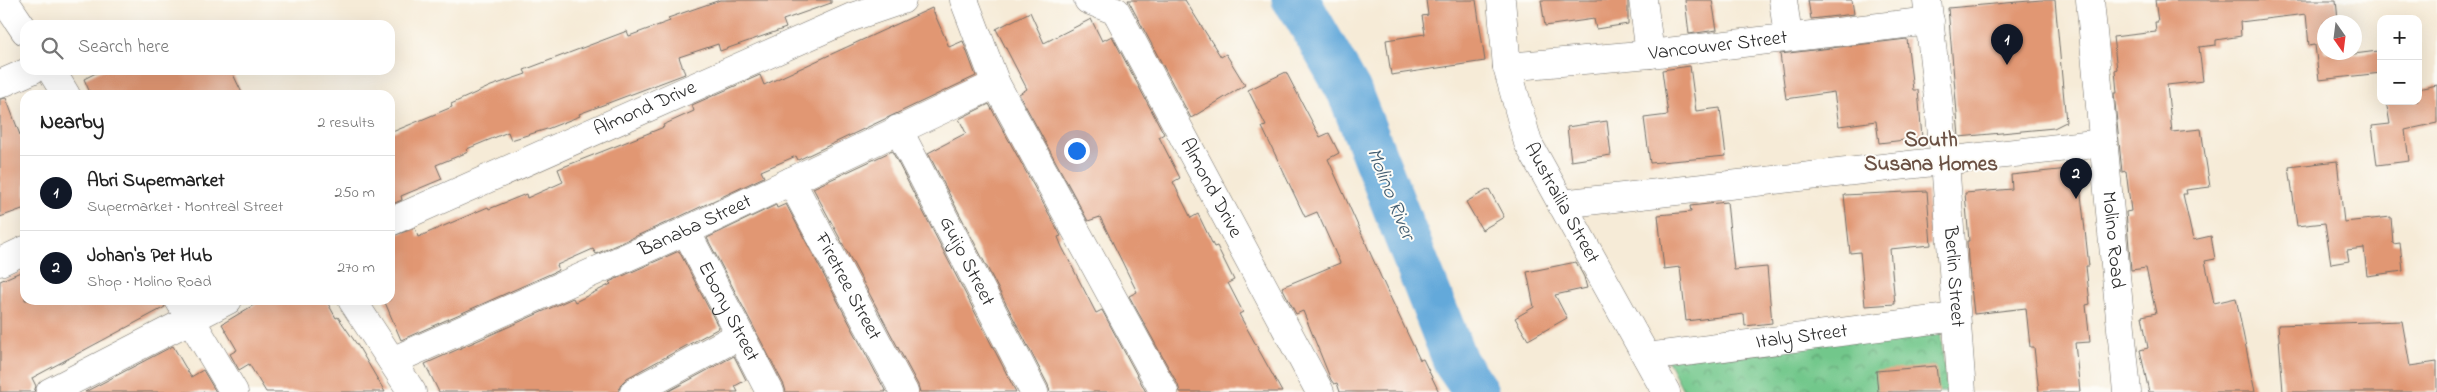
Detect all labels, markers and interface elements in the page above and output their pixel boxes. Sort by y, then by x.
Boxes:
north arrow [2317,15,2362,60]
map controls [2377,15,2422,105]
button: + [2377,15,2422,60]
search box [20,20,395,75]
street label: Vancouver Street [1646,23,1789,69]
pin: 1 [1991,24,2023,65]
icon: search [38,34,66,62]
text: Search here [78,34,169,61]
button: − [2377,60,2422,105]
street label: Almond Drive [589,73,701,144]
text: Nearby [40,108,104,138]
text: 2 results [317,111,375,135]
district label: South Susana Homes [1864,126,1998,180]
street label: Almond Drive [1172,133,1249,243]
street label: Austrailia Street [1516,137,1607,269]
your location [1064,138,1090,164]
water label: Molino River [1358,143,1423,247]
pin: 2 [2060,158,2092,199]
text: Abri Supermarket [87,168,225,195]
text: 1 [53,181,59,205]
text: 250 m [335,181,375,205]
street label: Banaba Street [633,187,757,265]
street label: Molino Road [2094,190,2132,290]
text: Supermarket · Montreal Street [87,195,283,219]
street label: Guijo Street [931,211,1002,312]
street label: Berlin Street [1935,224,1972,328]
street label: Firetree Street [807,227,888,346]
text: Johan's Pet Hub [87,243,212,270]
text: 2 [52,256,60,280]
text: 270 m [337,256,375,280]
street label: Ebony Street [690,256,766,367]
text: Shop · Molino Road [87,270,211,294]
street label: Italy Street [1754,317,1850,357]

